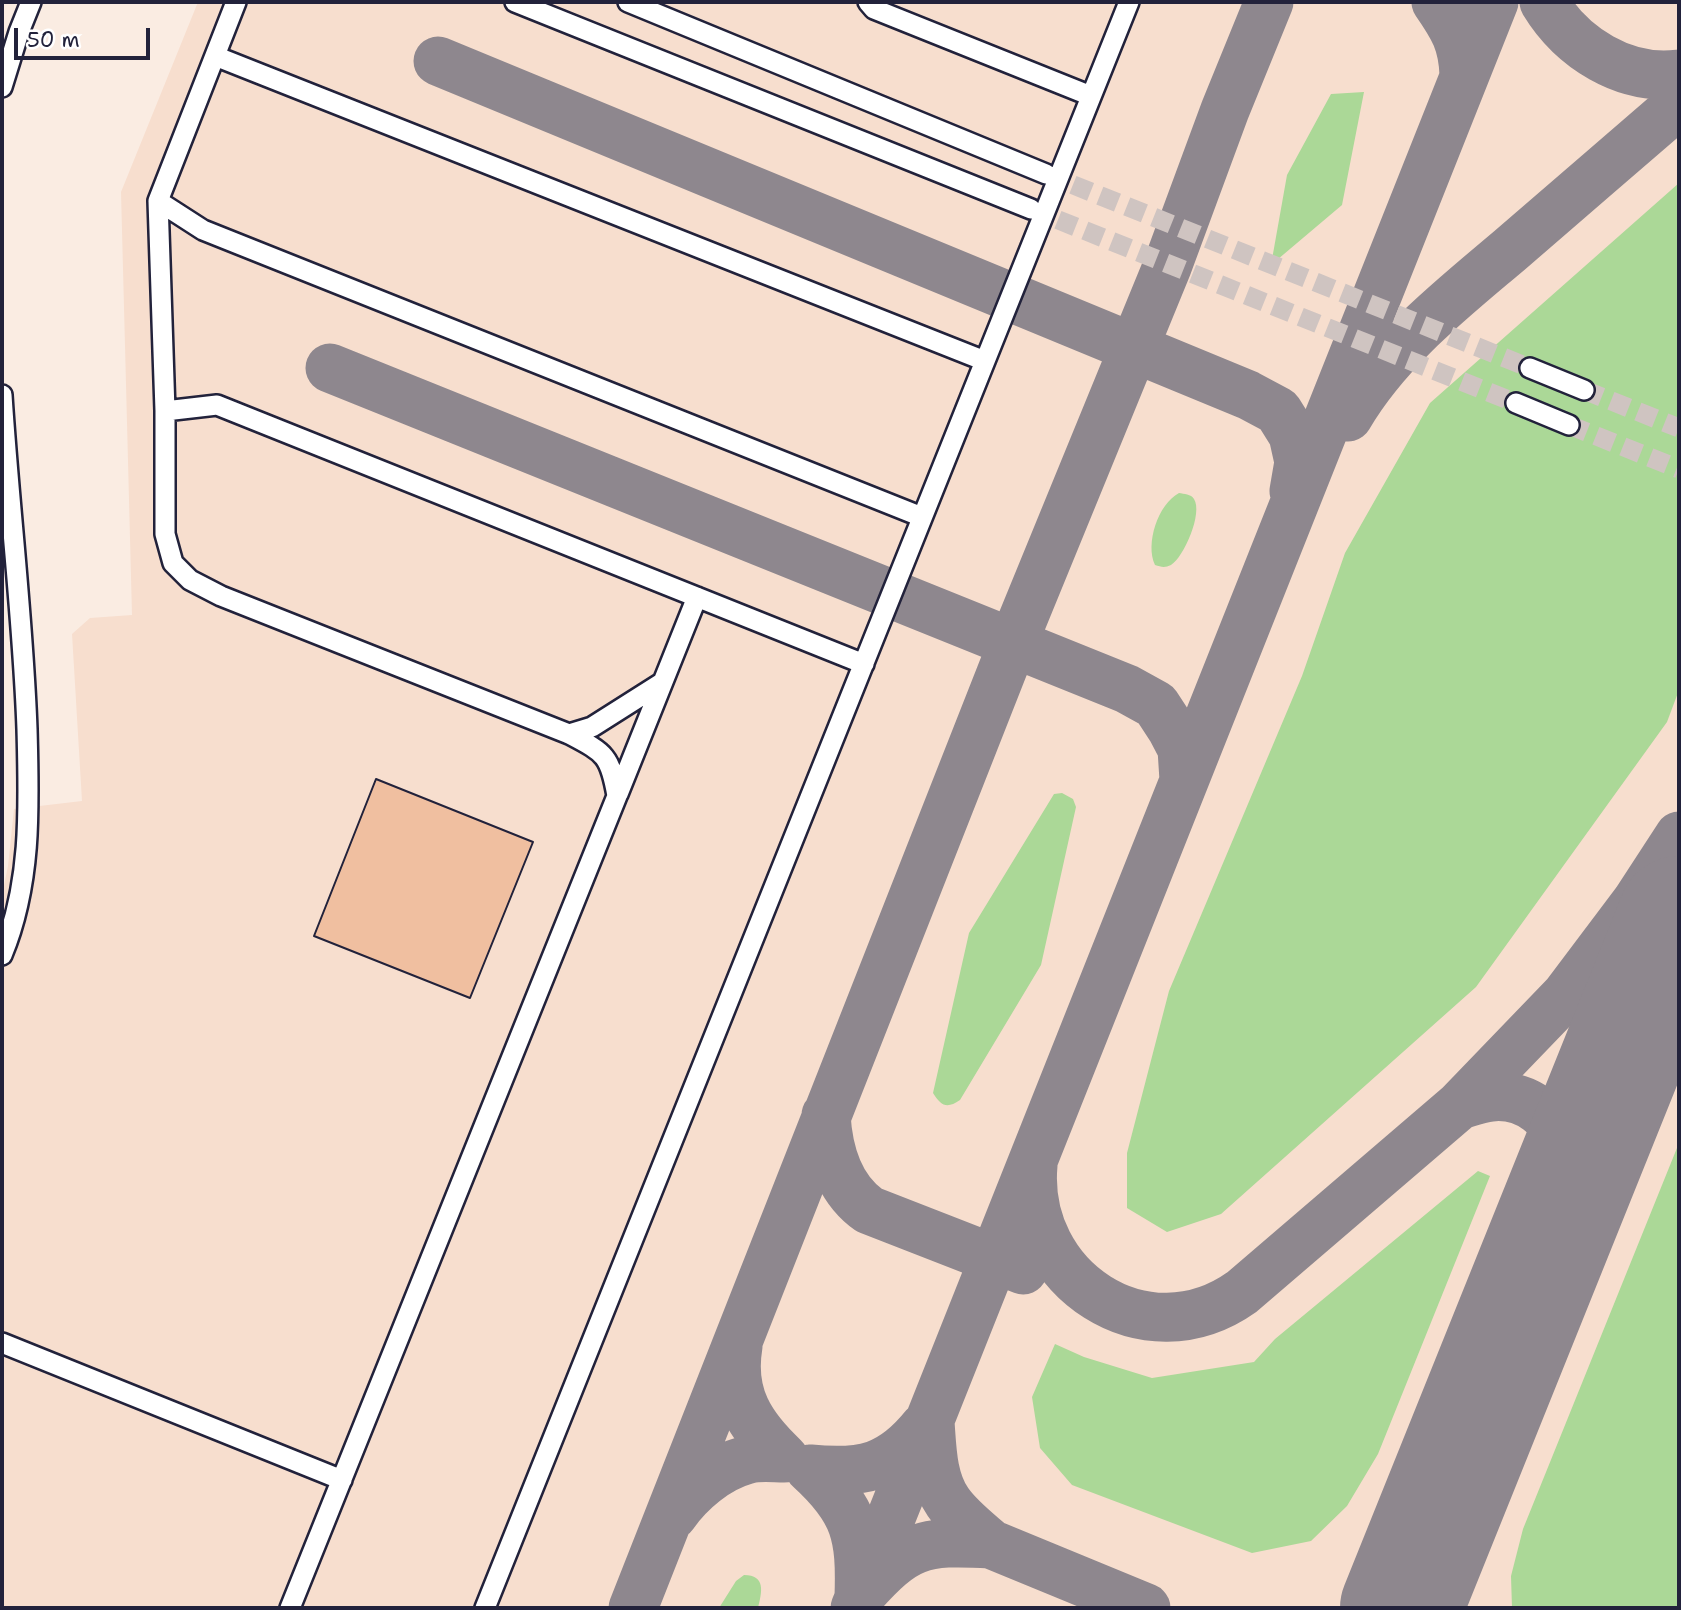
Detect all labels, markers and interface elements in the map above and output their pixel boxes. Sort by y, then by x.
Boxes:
scale bar [18,14,154,58]
text: 50 m [27,26,80,54]

